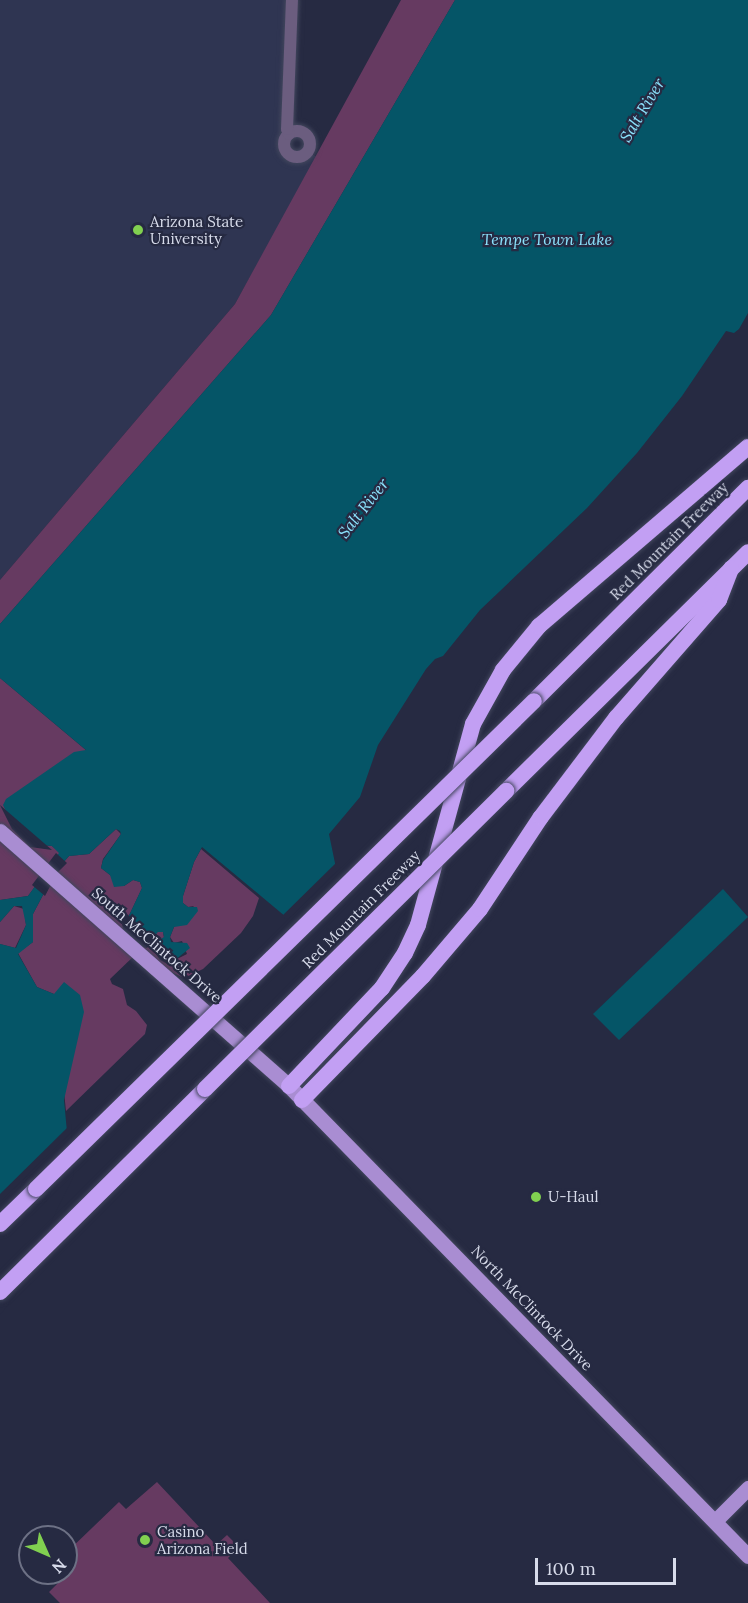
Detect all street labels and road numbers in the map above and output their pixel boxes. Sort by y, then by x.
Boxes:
street label: Red Mountain Freeway [606,478,732,604]
street label: Red Mountain Freeway [298,846,424,972]
street label: South McClintock Drive [88,884,226,1006]
street label: North McClintock Drive [468,1242,596,1374]

